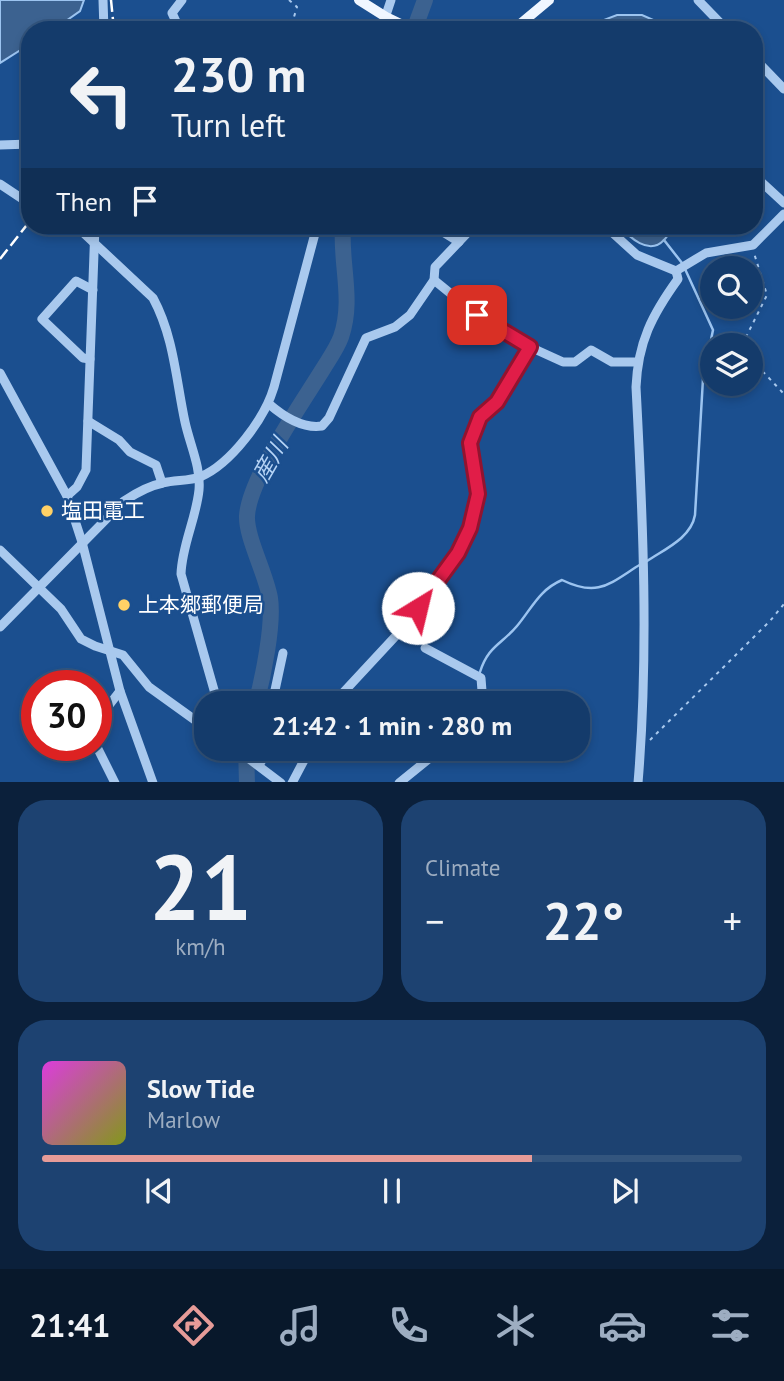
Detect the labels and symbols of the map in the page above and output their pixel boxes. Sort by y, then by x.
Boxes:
pin [447,285,507,345]
water label: 産川 [246,430,295,487]
place label: 塩田電工 [61,497,145,524]
marker: 塩田電工 [39,503,55,519]
position arrow [381,571,455,645]
place label: 上本郷郵便局 [138,591,264,618]
marker: 上本郷郵便局 [116,597,132,613]
speed limit sign: 30 [21,670,112,761]

